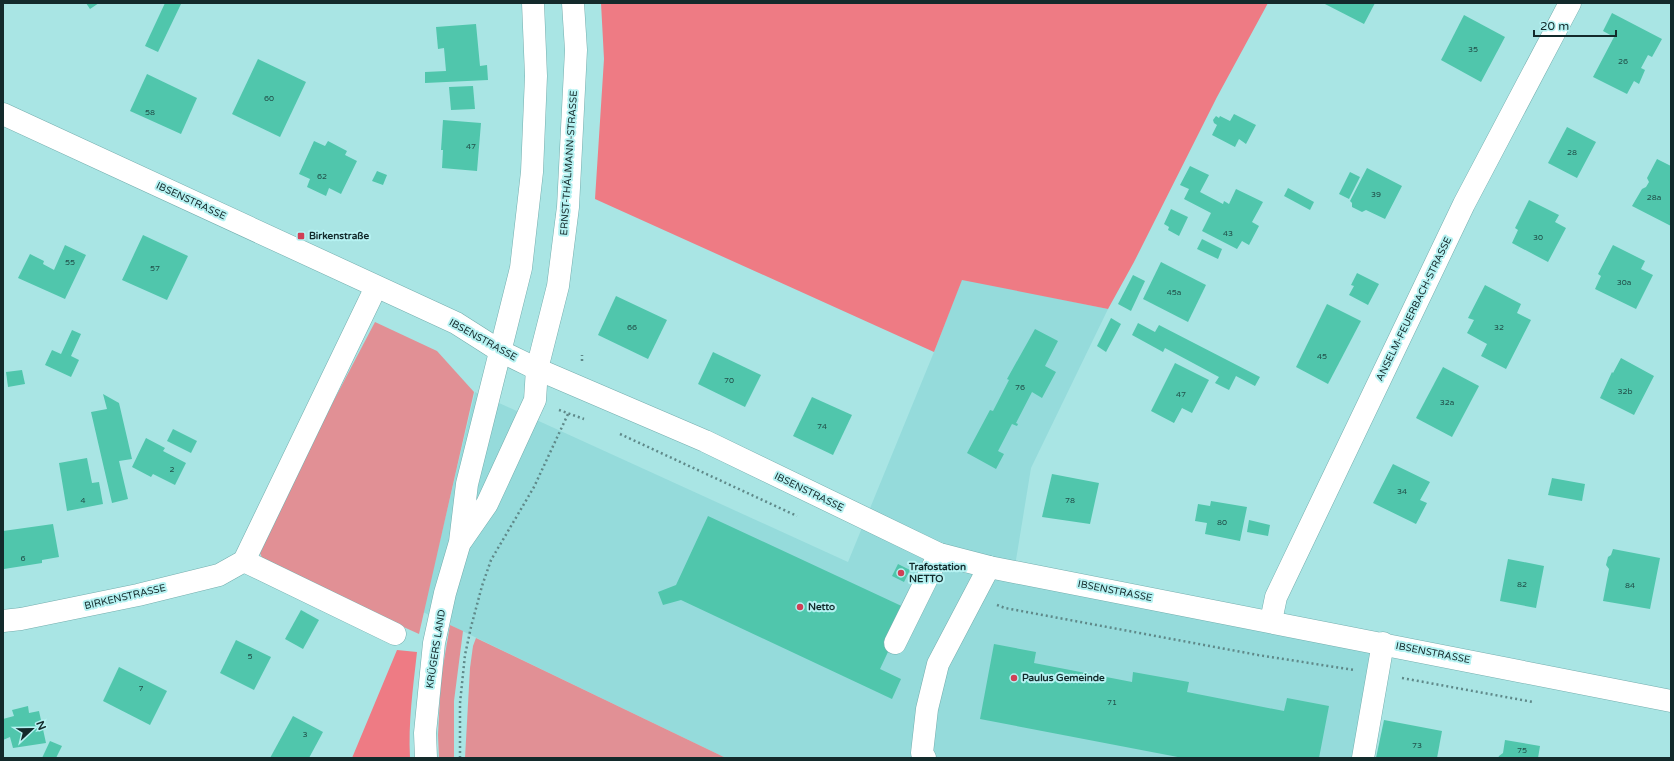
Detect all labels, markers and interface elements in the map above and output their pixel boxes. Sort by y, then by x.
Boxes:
scale bar [1534,12,1616,38]
text: 20 m [1540,19,1569,33]
house number: 35 [1468,45,1478,54]
house number: 26 [1618,57,1628,66]
street label: ERNST-THÄLMANN-STRASSE [558,90,580,236]
house number: 60 [264,94,274,103]
house number: 58 [145,108,155,117]
house number: 47 [466,142,476,151]
house number: 28 [1567,148,1577,157]
house number: 62 [317,172,327,181]
street label: IBSENSTRASSE [154,180,228,222]
house number: 39 [1371,190,1381,199]
house number: 28a [1647,193,1661,202]
house number: 43 [1223,229,1233,238]
place label: Birkenstraße [309,230,369,242]
marker: Birkenstraße [296,231,306,241]
house number: 30 [1533,233,1543,242]
street label: ANSELM-FEUERBACH-STRASSE [1374,235,1454,383]
house number: 55 [65,258,75,267]
house number: 57 [150,264,160,273]
house number: 30a [1617,278,1631,287]
house number: 45a [1167,288,1181,297]
street label: IBSENSTRASSE [447,316,519,364]
house number: 66 [627,323,637,332]
house number: 32 [1494,323,1504,332]
house number: 45 [1317,352,1327,361]
house number: 70 [724,376,734,385]
house number: 76 [1015,383,1025,392]
house number: 32b [1617,387,1633,396]
house number: 47 [1176,390,1186,399]
house number: 32a [1440,398,1454,407]
house number: 74 [817,422,827,431]
house number: 2 [169,465,175,474]
street label: IBSENSTRASSE [772,470,846,514]
house number: 34 [1397,487,1407,496]
house number: 4 [80,496,86,505]
house number: 78 [1065,496,1075,505]
house number: 80 [1217,518,1227,527]
house number: 6 [20,554,26,563]
place label: Trafostation NETTO [908,561,966,585]
marker: Trafostation NETTO [896,568,906,578]
street label: IBSENSTRASSE [1077,578,1153,604]
house number: 82 [1517,580,1527,589]
house number: 84 [1625,581,1635,590]
street label: BIRKENSTRASSE [83,582,167,612]
place label: Netto [808,601,835,613]
marker: Netto [795,602,805,612]
street label: KRÜGERS LAND [424,609,448,689]
street label: IBSENSTRASSE [1395,640,1471,666]
house number: 5 [247,652,253,661]
place label: Paulus Gemeinde [1022,672,1105,684]
marker: Paulus Gemeinde [1009,673,1019,683]
house number: 7 [138,684,144,693]
house number: 71 [1107,698,1117,707]
north arrow [12,709,52,749]
text: N [33,719,48,732]
house number: 3 [302,730,308,739]
house number: 73 [1412,741,1422,750]
house number: 75 [1517,746,1527,755]

